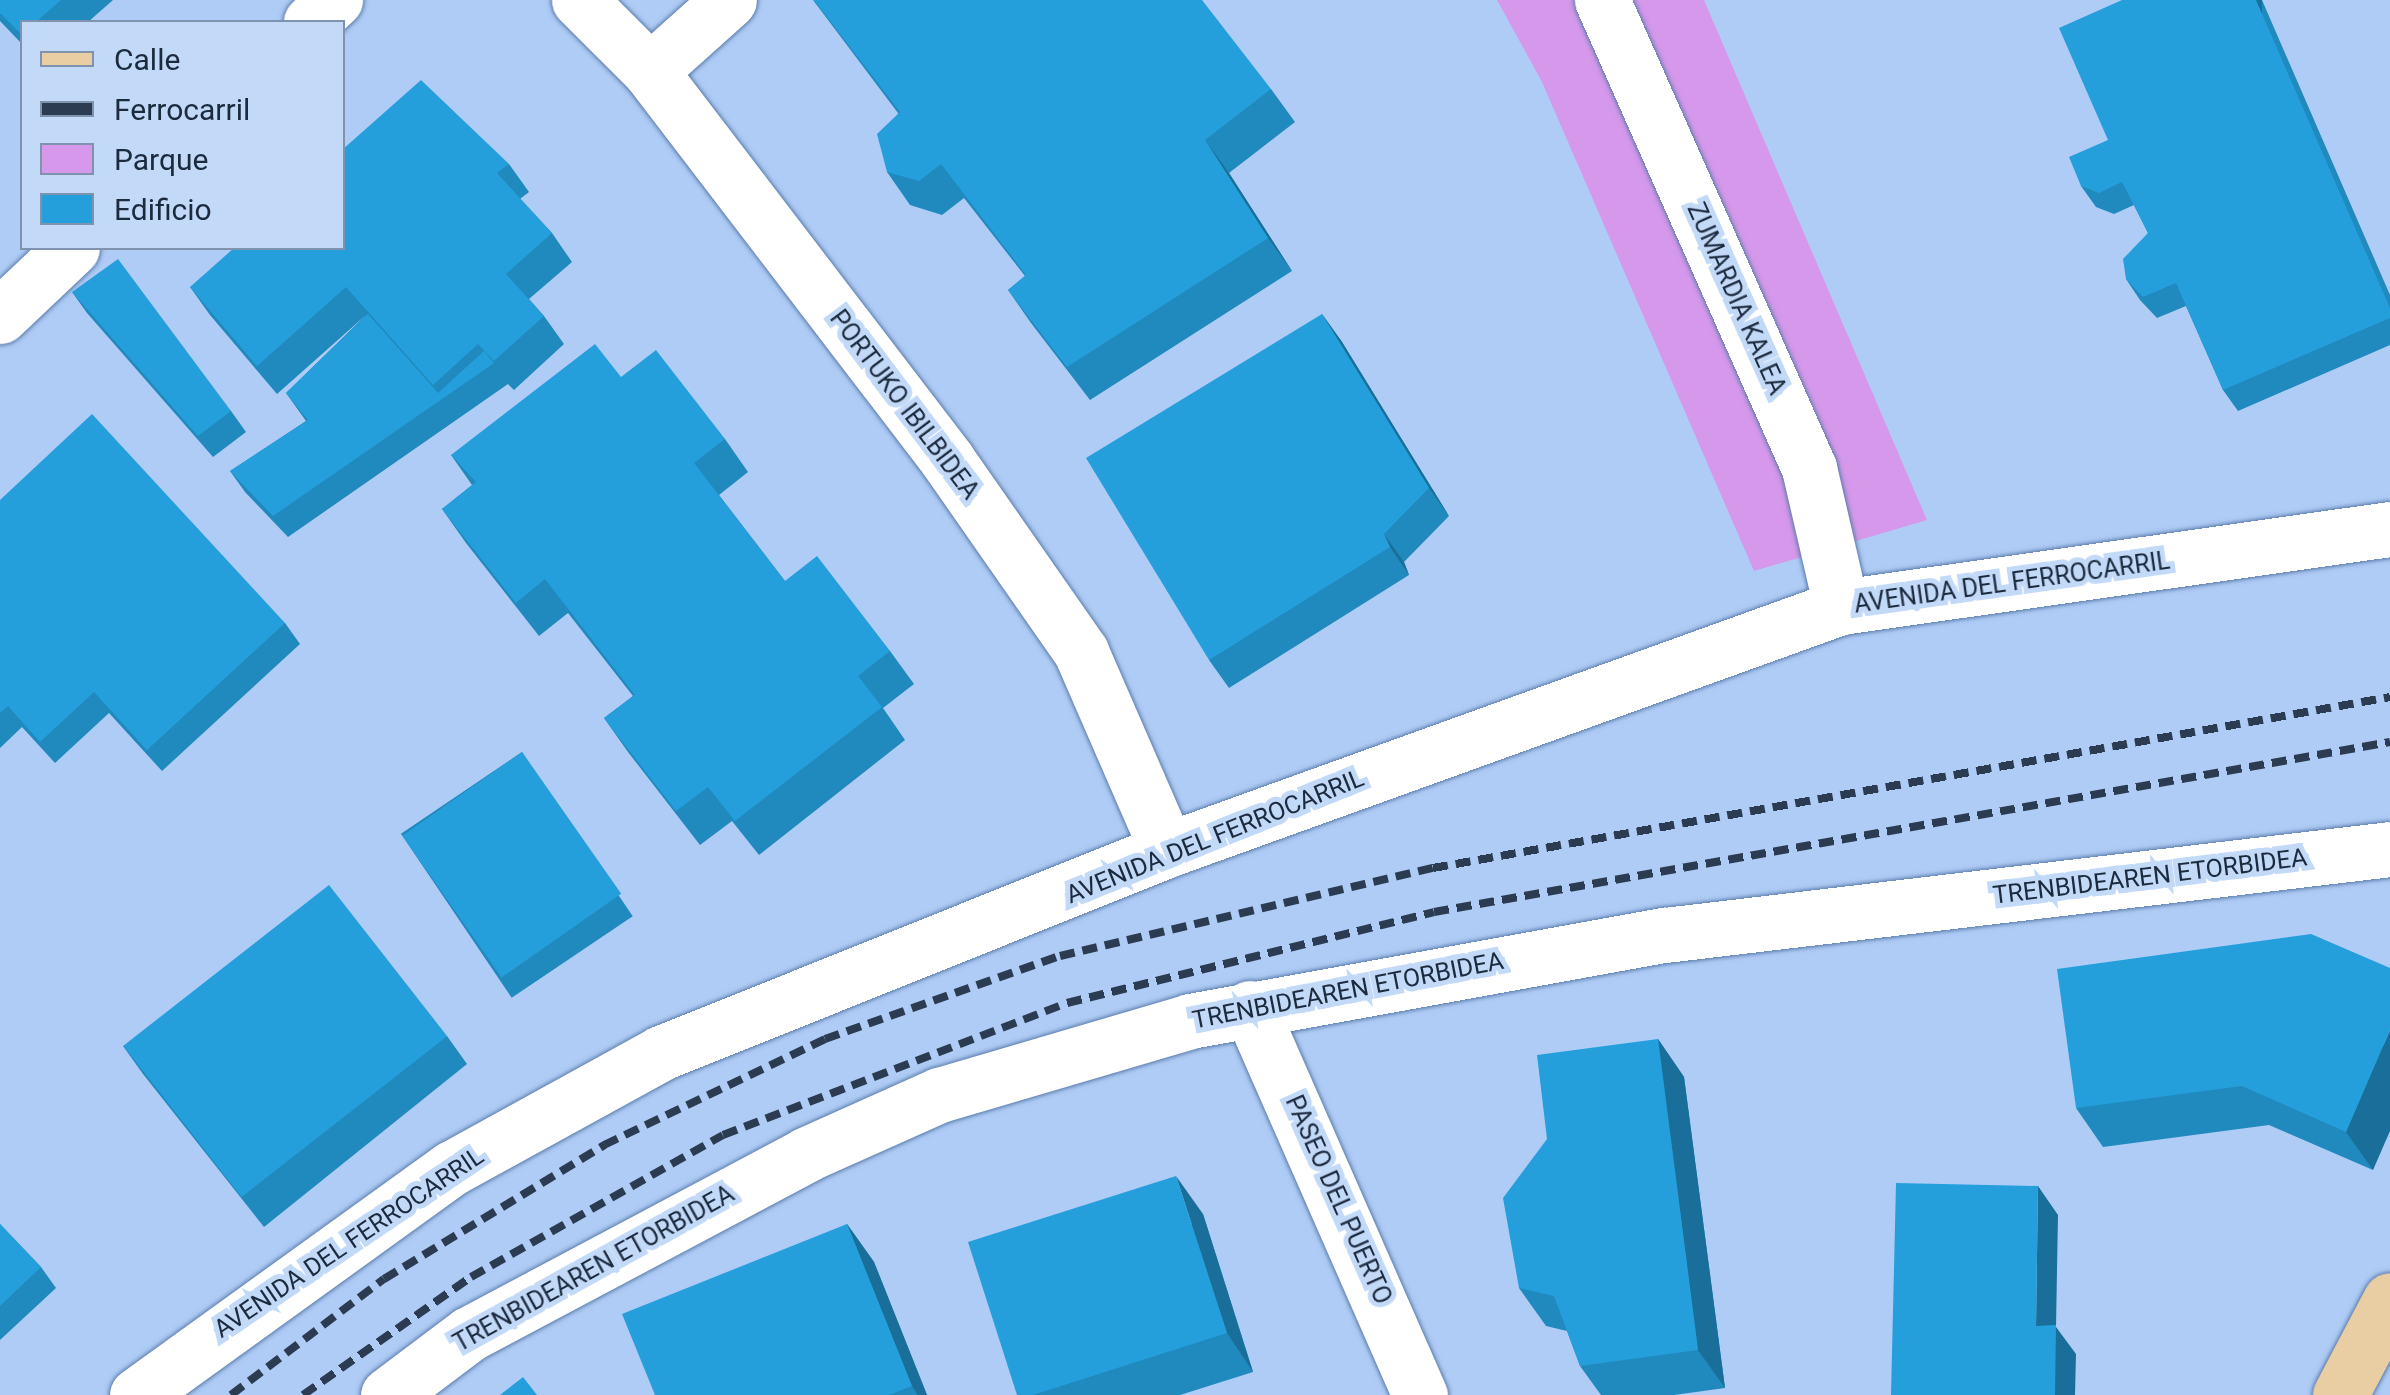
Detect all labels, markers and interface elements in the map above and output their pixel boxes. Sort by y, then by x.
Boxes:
legend [20,20,345,250]
text: Calle [114,42,180,77]
text: Ferrocarril [114,92,250,127]
text: Parque [114,142,208,177]
text: Edificio [114,192,212,227]
street label: ZUMARDIA KALEA [1680,198,1792,400]
street label: PORTUKO IBILBIDEA [823,304,985,506]
street label: AVENIDA DEL FERROCARRIL [1852,546,2172,620]
street label: AVENIDA DEL FERROCARRIL [1062,763,1368,911]
street label: TRENBIDEAREN ETORBIDEA [1991,843,2309,911]
street label: TRENBIDEAREN ETORBIDEA [1190,946,1506,1036]
street label: PASEO DEL PUERTO [1278,1091,1398,1309]
street label: AVENIDA DEL FERROCARRIL [209,1141,489,1345]
street label: TRENBIDEAREN ETORBIDEA [448,1179,740,1359]

